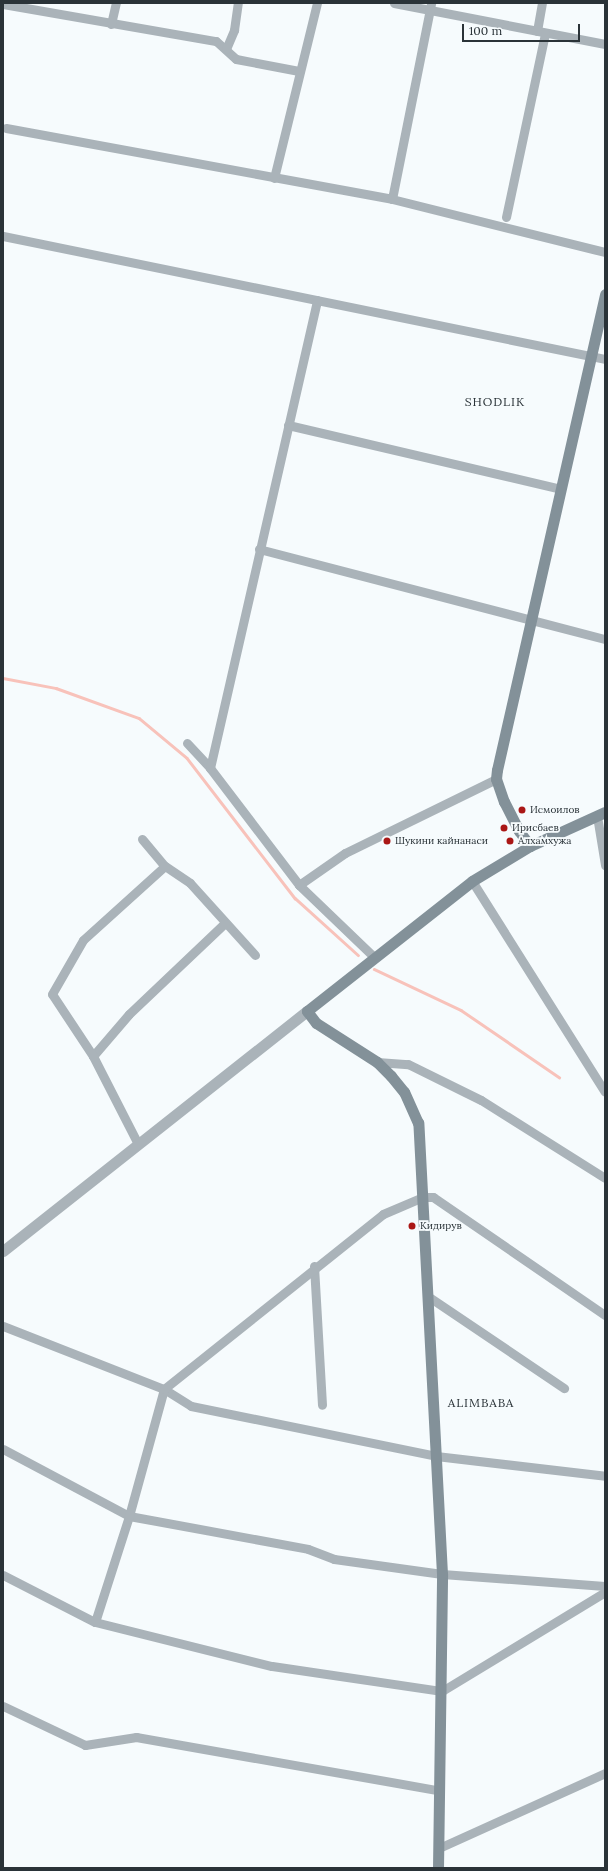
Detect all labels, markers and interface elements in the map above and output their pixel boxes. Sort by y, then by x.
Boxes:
scale bar [464,16,582,42]
text: 100 m [469,23,502,38]
district label: SHODLIK [465,395,525,409]
place label: Исмоилов [530,804,579,816]
marker: Исмоилов [517,805,527,815]
place label: Ирисбаев [512,822,559,834]
marker: Ирисбаев [499,823,509,833]
place label: Шукини кайнанаси [395,835,488,847]
place label: Алхамхужа [518,835,572,847]
marker: Шукини кайнанаси [382,836,392,846]
marker: Алхамхужа [505,836,515,846]
place label: Кидирув [420,1220,462,1232]
marker: Кидирув [407,1221,417,1231]
district label: ALIMBABA [448,1396,514,1410]

